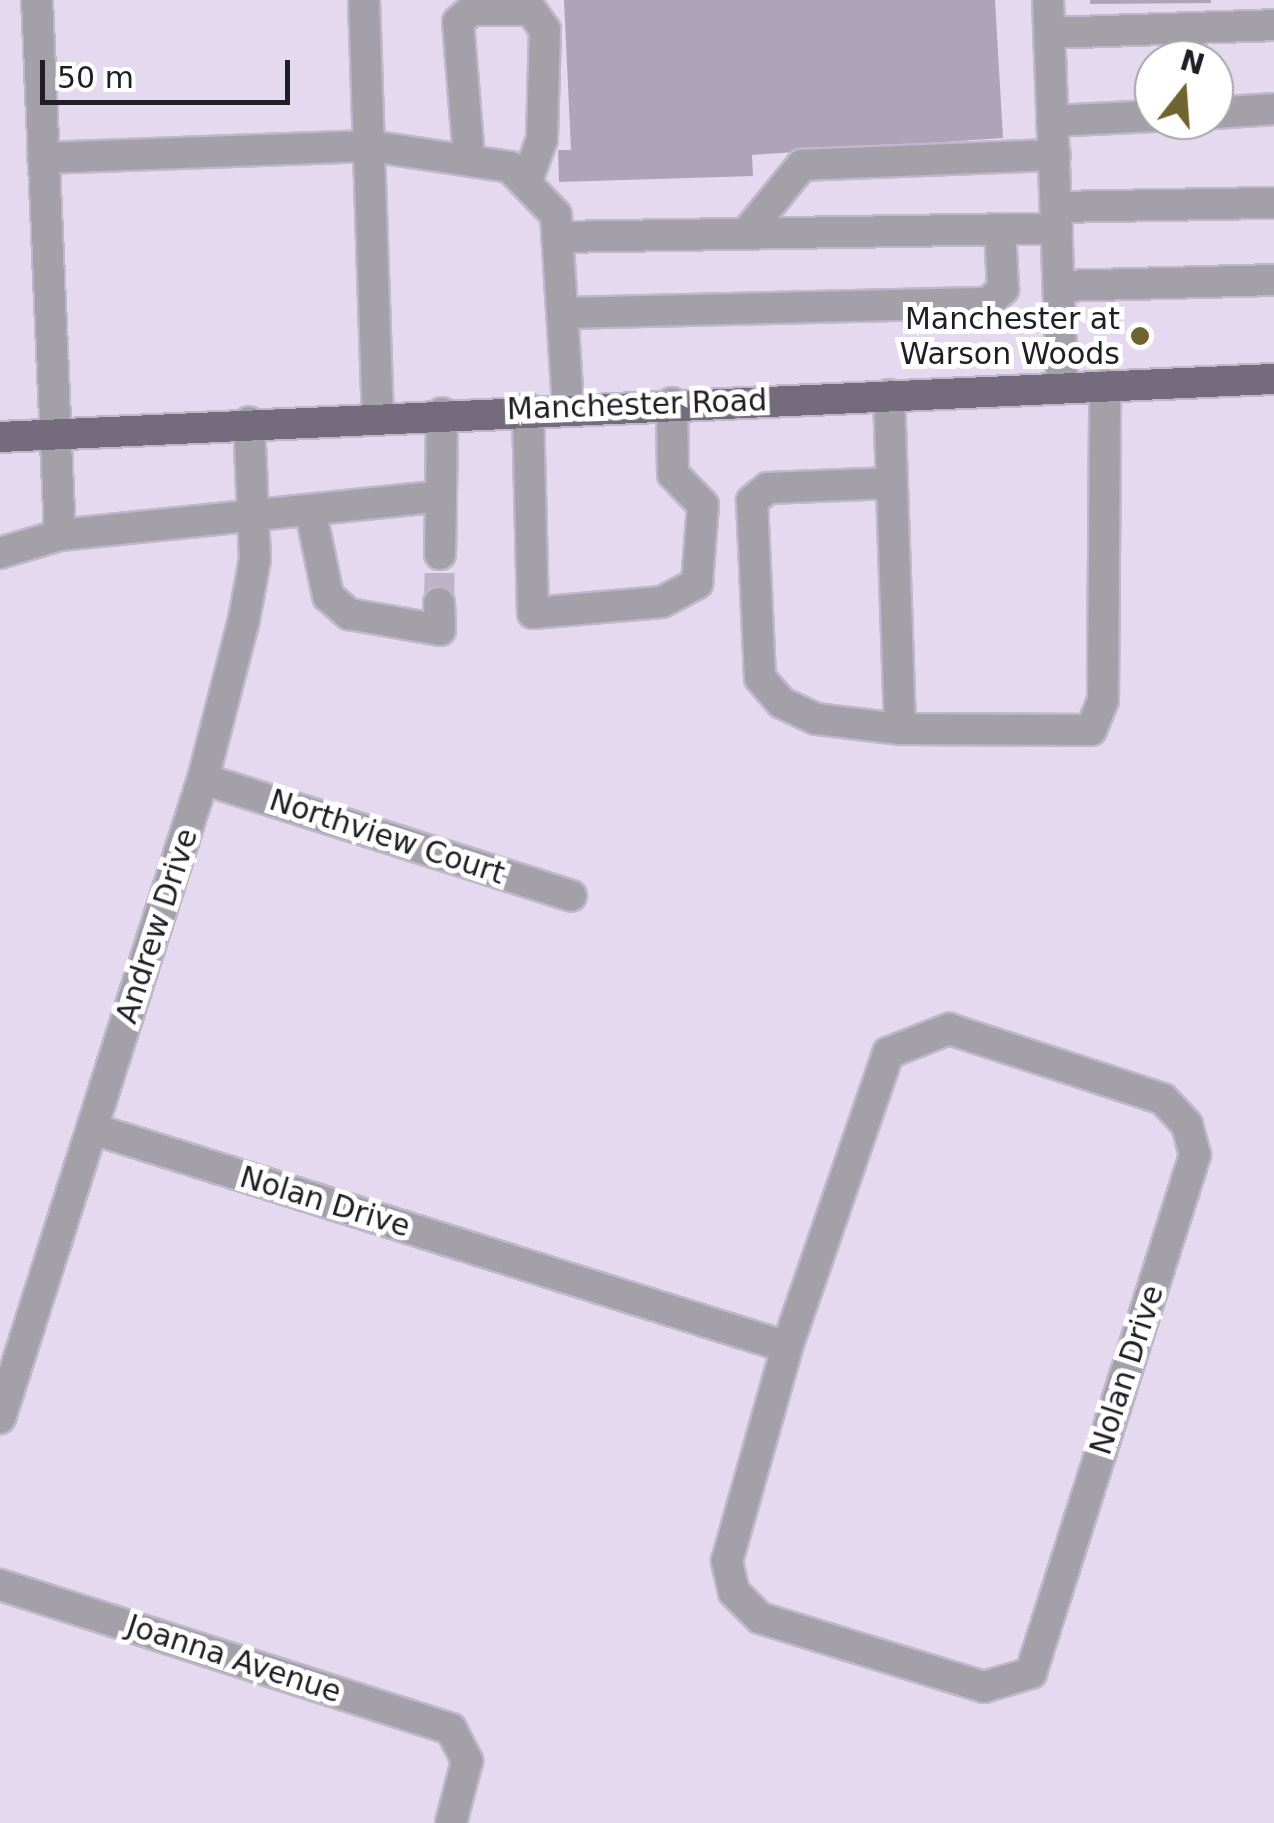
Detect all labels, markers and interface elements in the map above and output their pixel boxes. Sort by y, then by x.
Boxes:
scale bar [45,40,295,102]
north arrow [1134,40,1234,140]
text: N [1176,44,1208,82]
text: 50 m [57,60,134,95]
place label: Manchester at Warson Woods [900,301,1120,372]
marker: Manchester at Warson Woods [1129,325,1151,347]
street label: Manchester Road [506,382,768,428]
street label: Northview Court [265,782,509,892]
street label: Andrew Drive [109,824,205,1028]
street label: Nolan Drive [236,1159,414,1245]
street label: Nolan Drive [1083,1281,1171,1459]
street label: Joanna Avenue [122,1607,346,1711]

